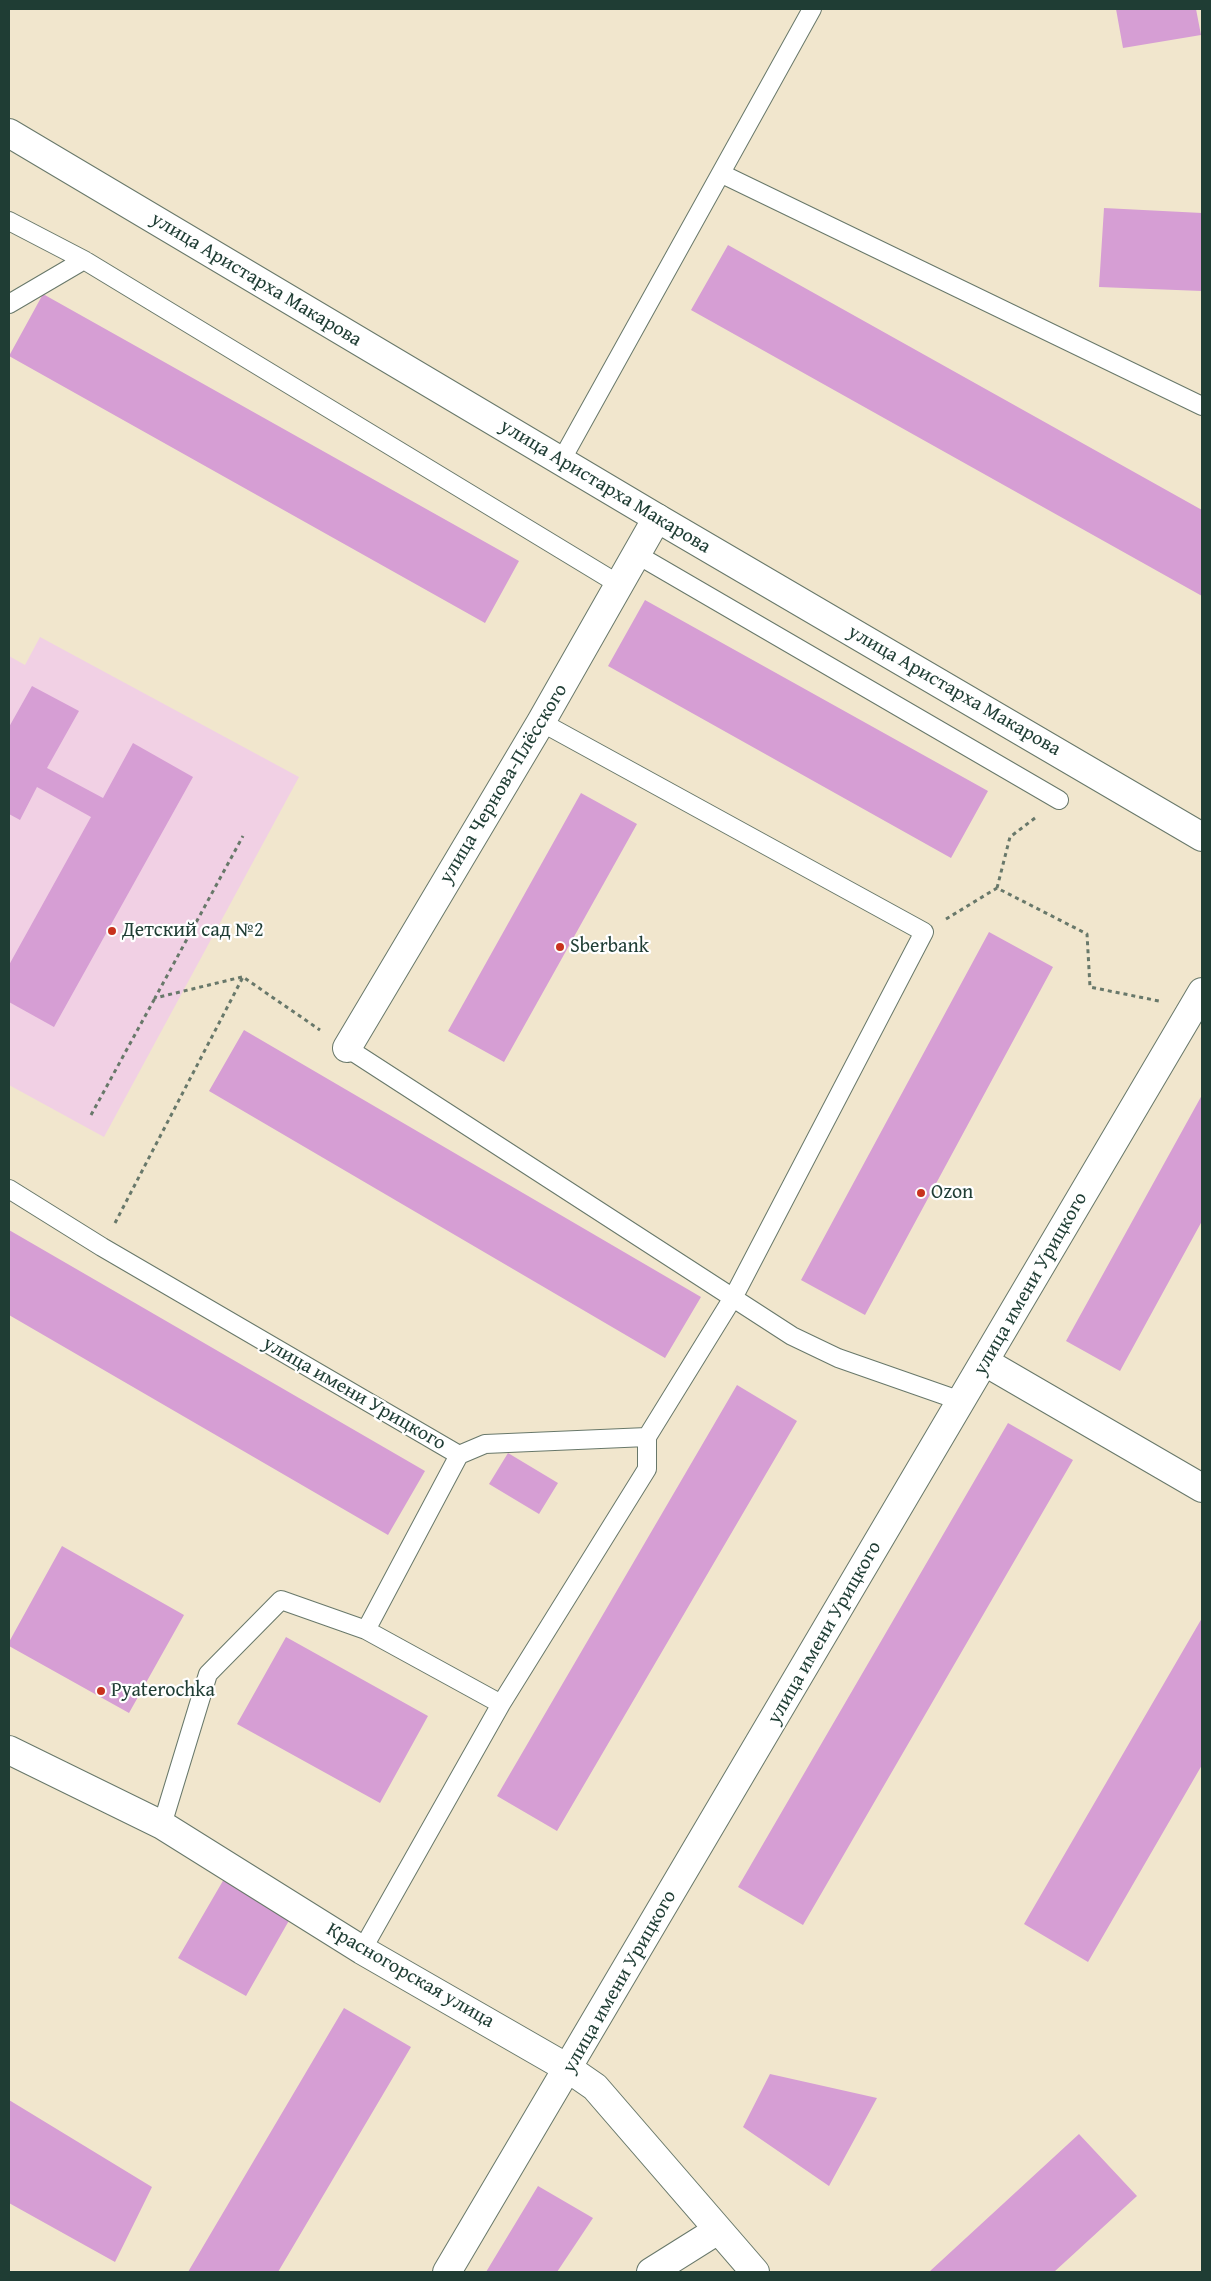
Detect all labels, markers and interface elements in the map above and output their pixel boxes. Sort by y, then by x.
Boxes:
street label: улица Аристарха Макарова [146,207,366,353]
street label: улица Аристарха Макарова [495,414,715,560]
street label: улица Аристарха Макарова [843,620,1065,762]
street label: улица Чернова-Плёсского [435,680,573,888]
place label: Детский сад №2 [122,919,264,943]
marker: Детский сад №2 [106,925,118,937]
place label: Sberbank [570,935,649,959]
marker: Sberbank [554,941,566,953]
place label: Ozon [931,1181,973,1205]
marker: Ozon [915,1187,927,1199]
street label: улица имени Урицкого [969,1188,1093,1380]
street label: улица имени Урицкого [258,1332,450,1456]
street label: улица имени Урицкого [763,1537,887,1729]
place label: Pyaterochka [111,1679,215,1703]
marker: Pyaterochka [95,1685,107,1697]
street label: улица имени Урицкого [558,1886,682,2078]
street label: Красногорская улица [322,1918,498,2034]

